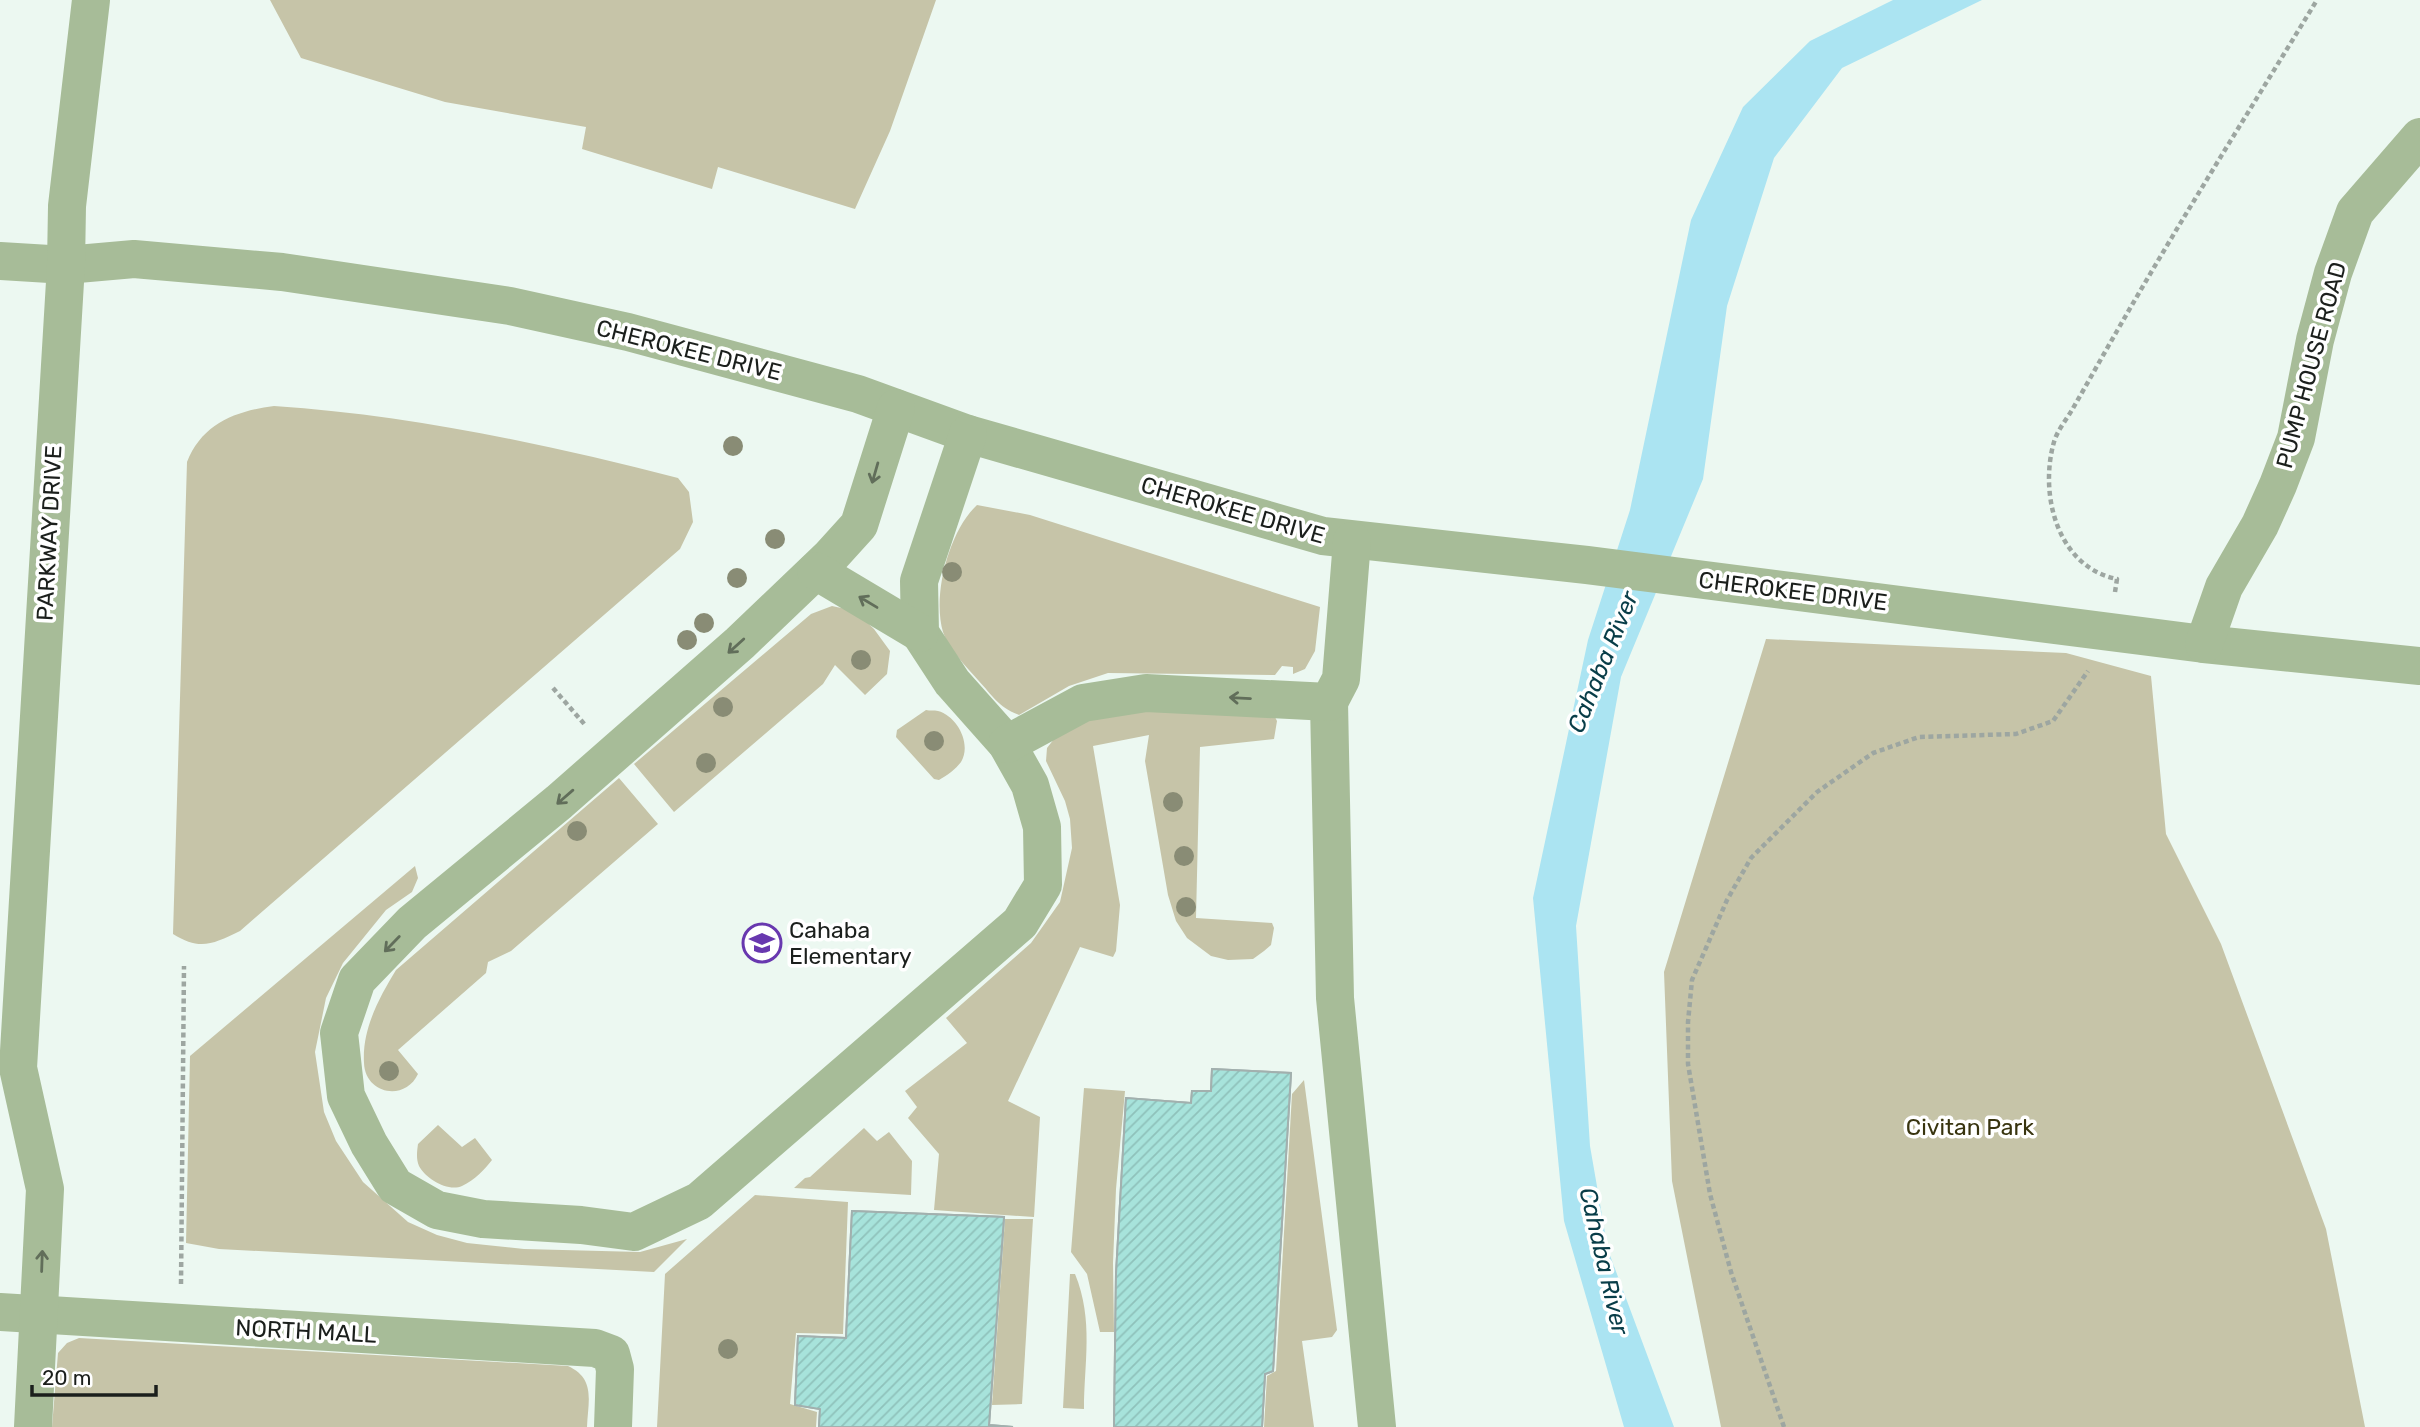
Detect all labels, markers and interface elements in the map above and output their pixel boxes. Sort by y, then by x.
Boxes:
street label: PUMP HOUSE ROAD [2270,259,2352,471]
street label: CHEROKEE DRIVE [594,313,784,387]
street label: PARKWAY DRIVE [30,445,68,621]
one-way arrow [867,462,880,484]
street label: CHEROKEE DRIVE [1138,470,1328,550]
street label: CHEROKEE DRIVE [1697,566,1889,616]
water label: Cahaba River [1562,586,1644,737]
one-way arrow [858,595,878,609]
one-way arrow [728,638,745,655]
one-way arrow [1229,691,1252,704]
one-way arrow [556,789,574,805]
place label: Cahaba Elementary [789,916,912,970]
school or university icon: Cahaba Elementary [741,922,783,964]
one-way arrow [383,935,400,952]
park label: Civitan Park [1906,1113,2034,1141]
water label: Cahaba River [1573,1185,1635,1338]
one-way arrow [35,1250,48,1273]
street label: NORTH MALL [235,1313,377,1349]
scale bar [32,1354,156,1398]
text: 20 m [42,1365,91,1390]

